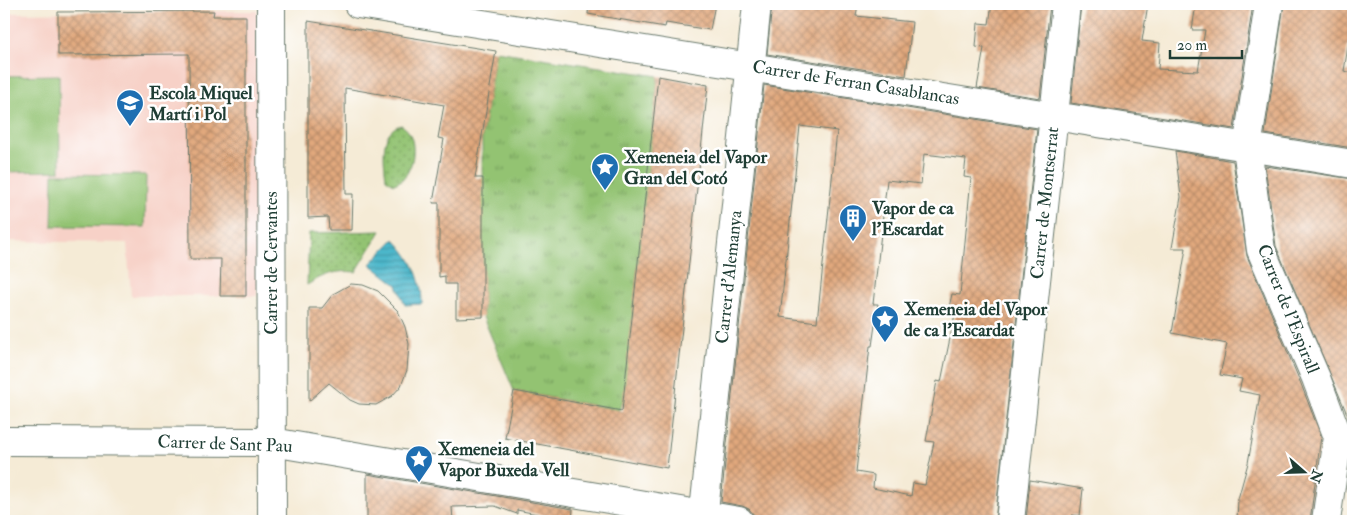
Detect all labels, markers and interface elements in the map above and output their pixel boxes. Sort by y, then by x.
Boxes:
scale bar [1170,28,1242,60]
text: 20 m [1177,36,1207,55]
street label: Carrer de Ferran Casablancas [751,55,961,111]
place label: Escola Miquel Martí i Pol [148,82,253,126]
school or university icon: Escola Miquel Martí i Pol [115,88,145,127]
street label: Carrer de Montserrat [1026,125,1064,280]
place label: Xemeneia del Vapor Gran del Cotó [624,146,768,190]
place icon: Xemeneia del Vapor Gran del Cotó [590,152,620,191]
street label: Carrer de Cervantes [260,191,283,335]
place label: Vapor de ca l'Escardat [871,197,954,241]
building icon: Vapor de ca l'Escardat [838,203,868,242]
street label: Carrer d'Alemanya [711,209,747,345]
street label: Carrer de l'Espirall [1252,241,1325,377]
place label: Xemeneia del Vapor de ca l'Escardat [904,298,1048,342]
place icon: Xemeneia del Vapor de ca l'Escardat [870,304,900,343]
street label: Carrer de Sant Pau [157,430,293,458]
place label: Xemeneia del Vapor Buxeda Vell [437,438,570,482]
place icon: Xemeneia del Vapor Buxeda Vell [404,444,434,483]
north arrow [1280,448,1330,498]
text: N [1305,467,1326,486]

